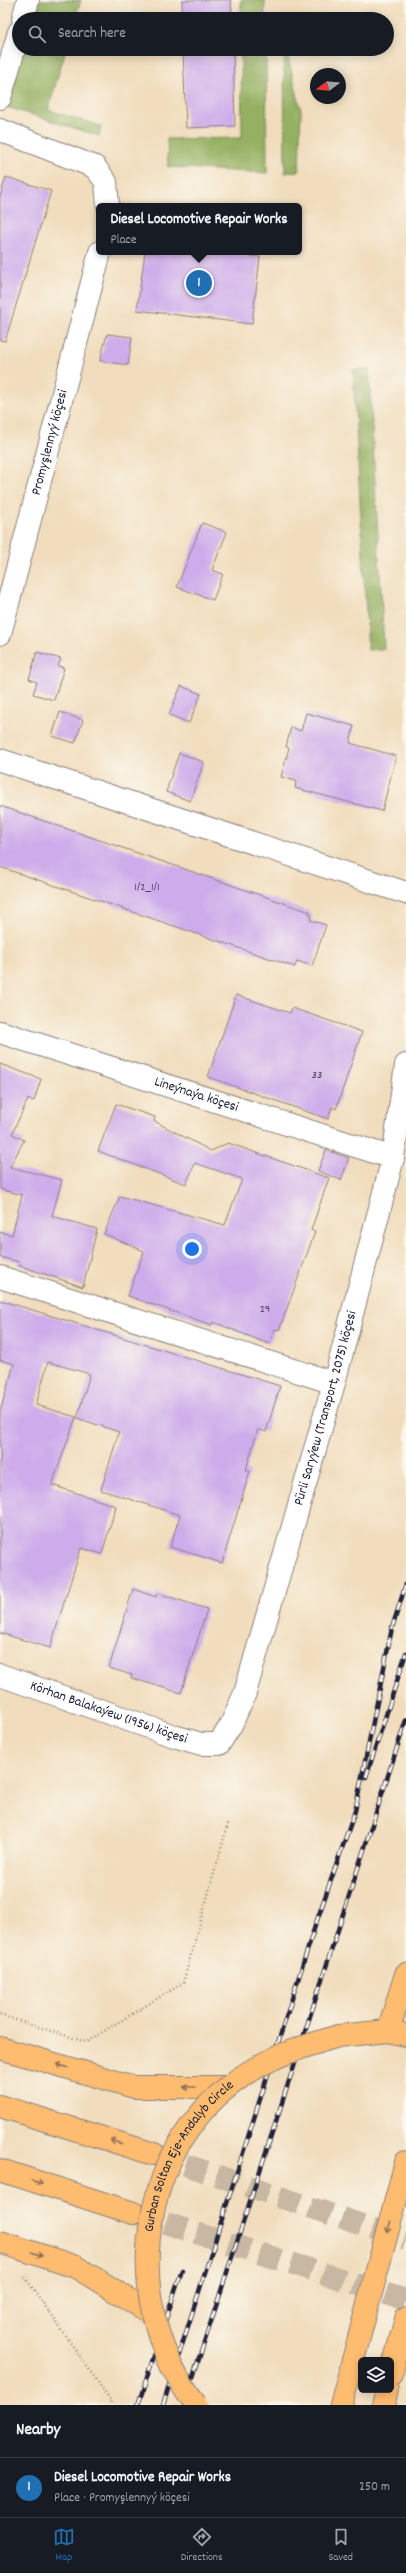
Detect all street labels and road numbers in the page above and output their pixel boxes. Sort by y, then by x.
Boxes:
street label: Promyşlennyý köçesi [27,387,74,497]
street label: Lineýnaýa köçesi [152,1072,241,1118]
street label: Pürli Saryýew (Transport, 2075) köçesi [289,1308,363,1508]
street label: Körhan Balakaýew (1956) köçesi [27,1676,190,1750]
street label: Gurban Soltan Eje-Andalyb Circle [140,2076,238,2233]

